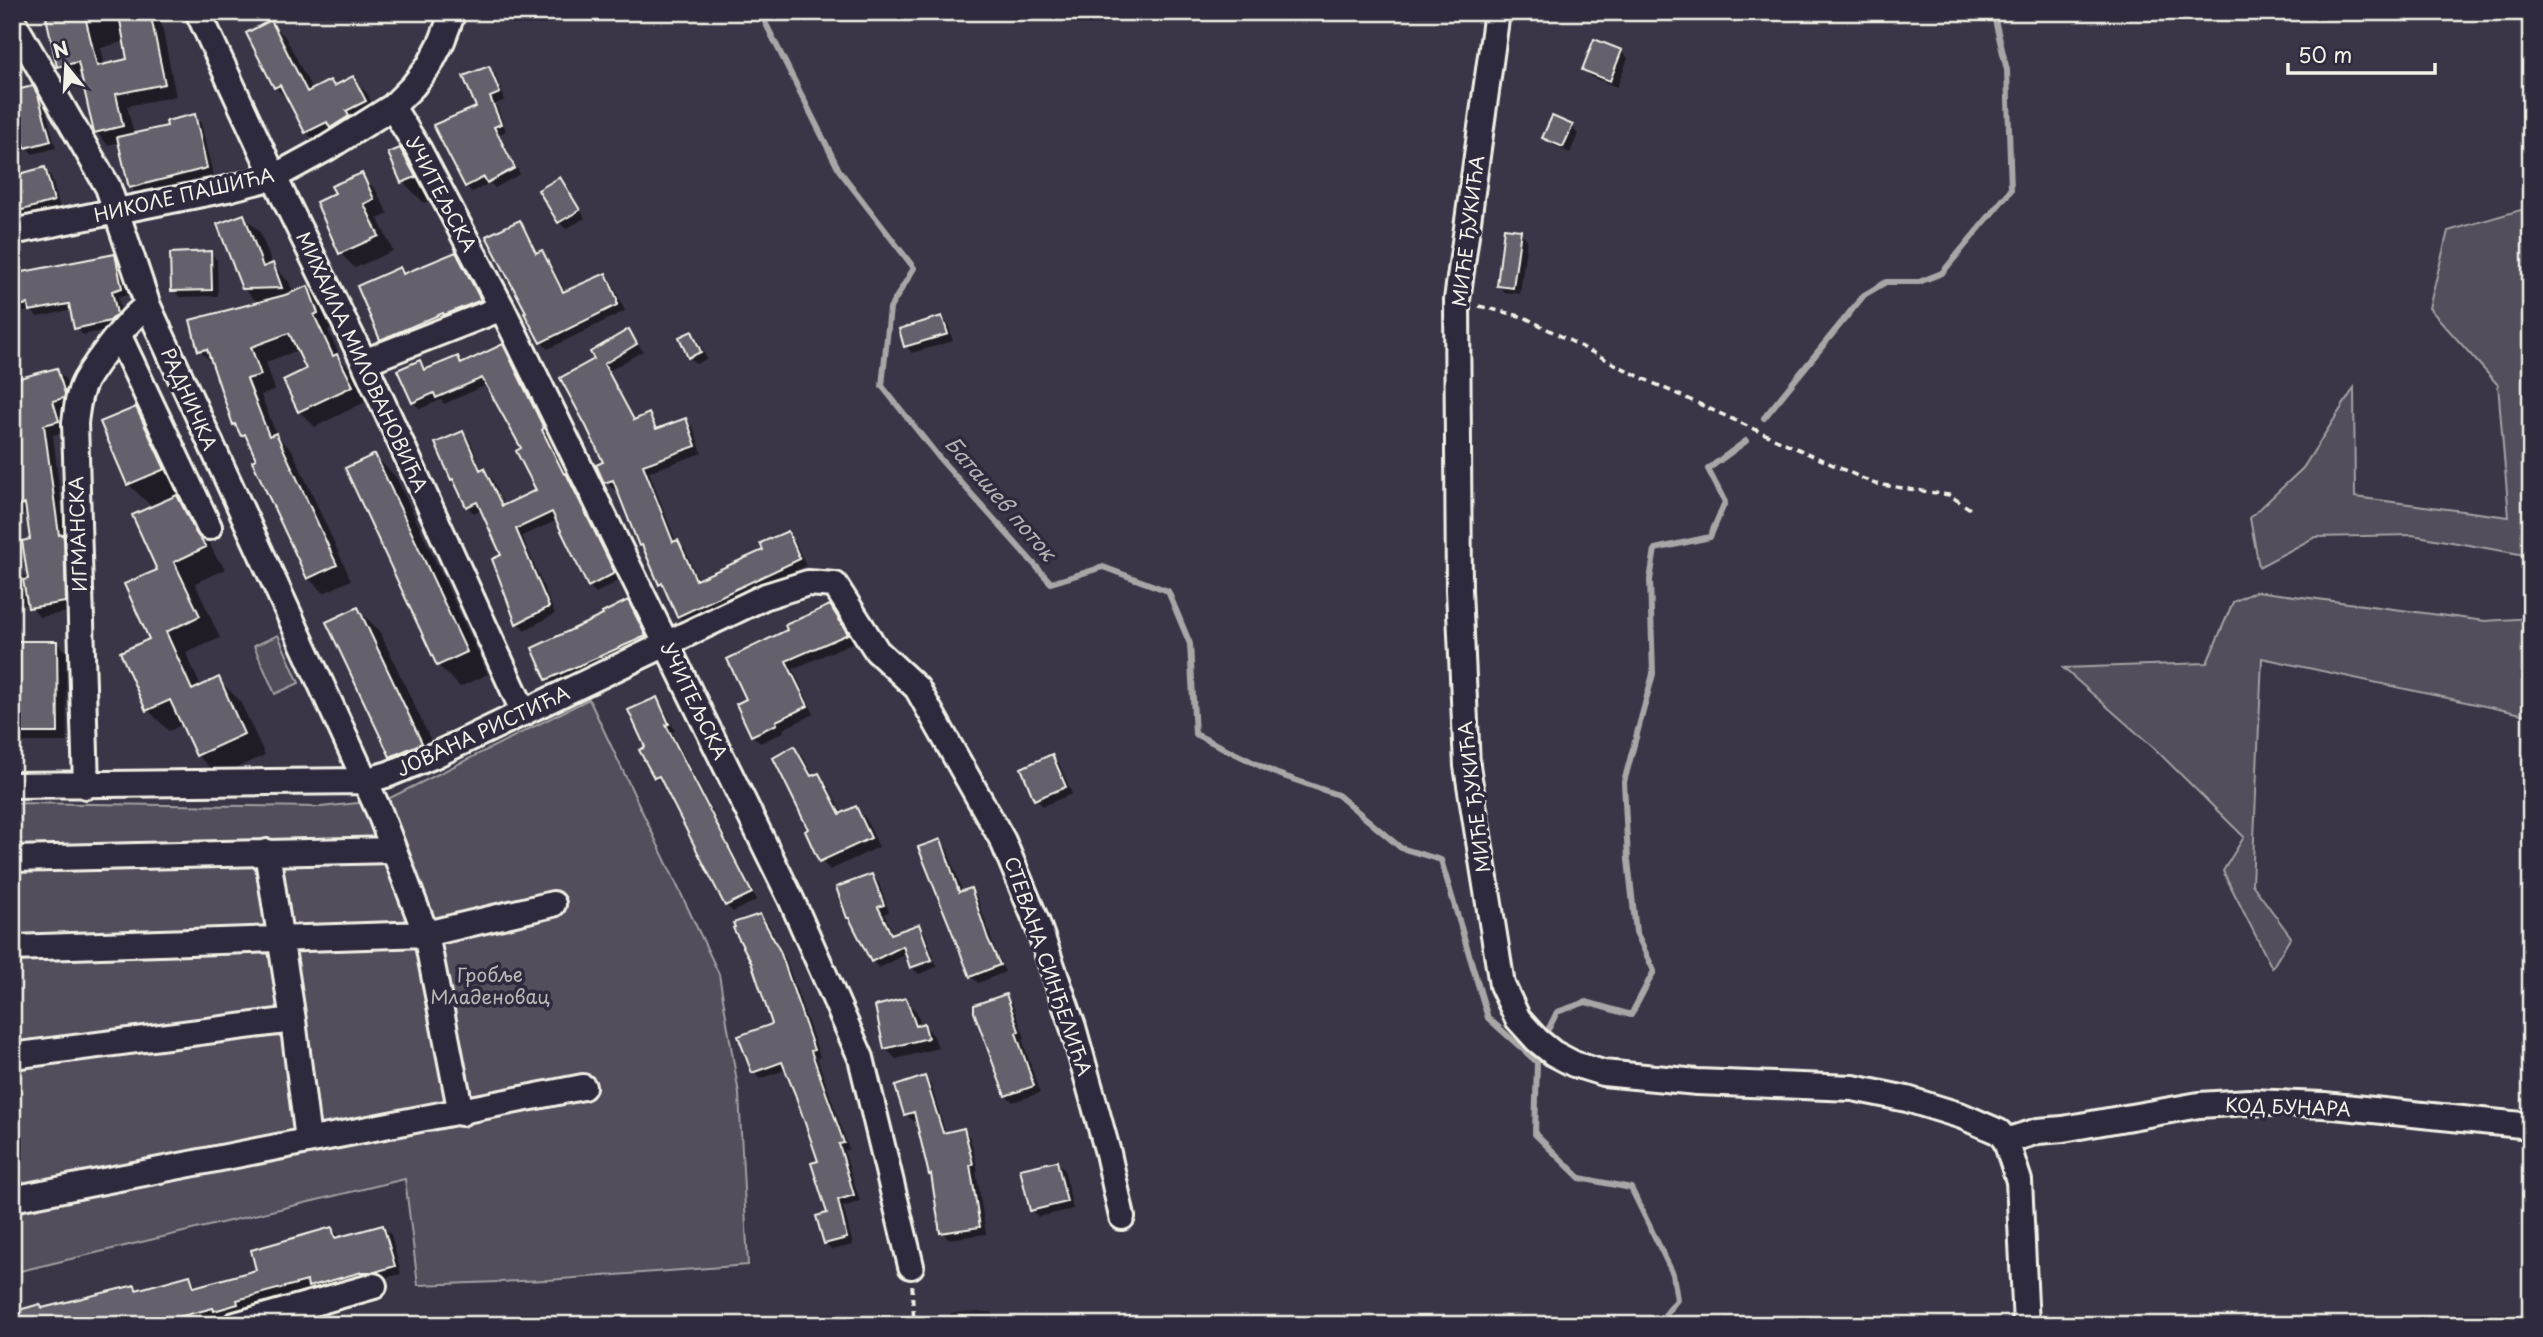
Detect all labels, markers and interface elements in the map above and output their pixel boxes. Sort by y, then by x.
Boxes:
north arrow [32,32,102,102]
scale bar [2288,32,2434,76]
text: N [49,33,72,65]
text: 50 m [2298,38,2352,70]
street label: УЧИТЕЉСКА [400,131,484,256]
street label: МИЋЕ ЂУКИЋА [1444,154,1490,308]
street label: НИКОЛЕ ПАШИЋА [91,160,277,228]
street label: МИХАИЛА МИЛОВАНОВИЋА [290,227,436,496]
street label: РАДНИЧКА [155,343,225,454]
water label: Баташев поток [938,428,1066,568]
street label: ИГМАНСКА [61,476,93,592]
street label: УЧИТЕЉСКА [654,637,735,764]
street label: ЈОВАНА РИСТИЋА [391,678,574,782]
street label: МИЋЕ ЂУКИЋА [1450,720,1496,874]
street label: СТЕВАНА СИНЂЕЛИЋА [998,852,1100,1079]
park label: Гробље Младеновац [430,960,550,1010]
street label: КОД БУНАРА [2225,1090,2351,1122]

